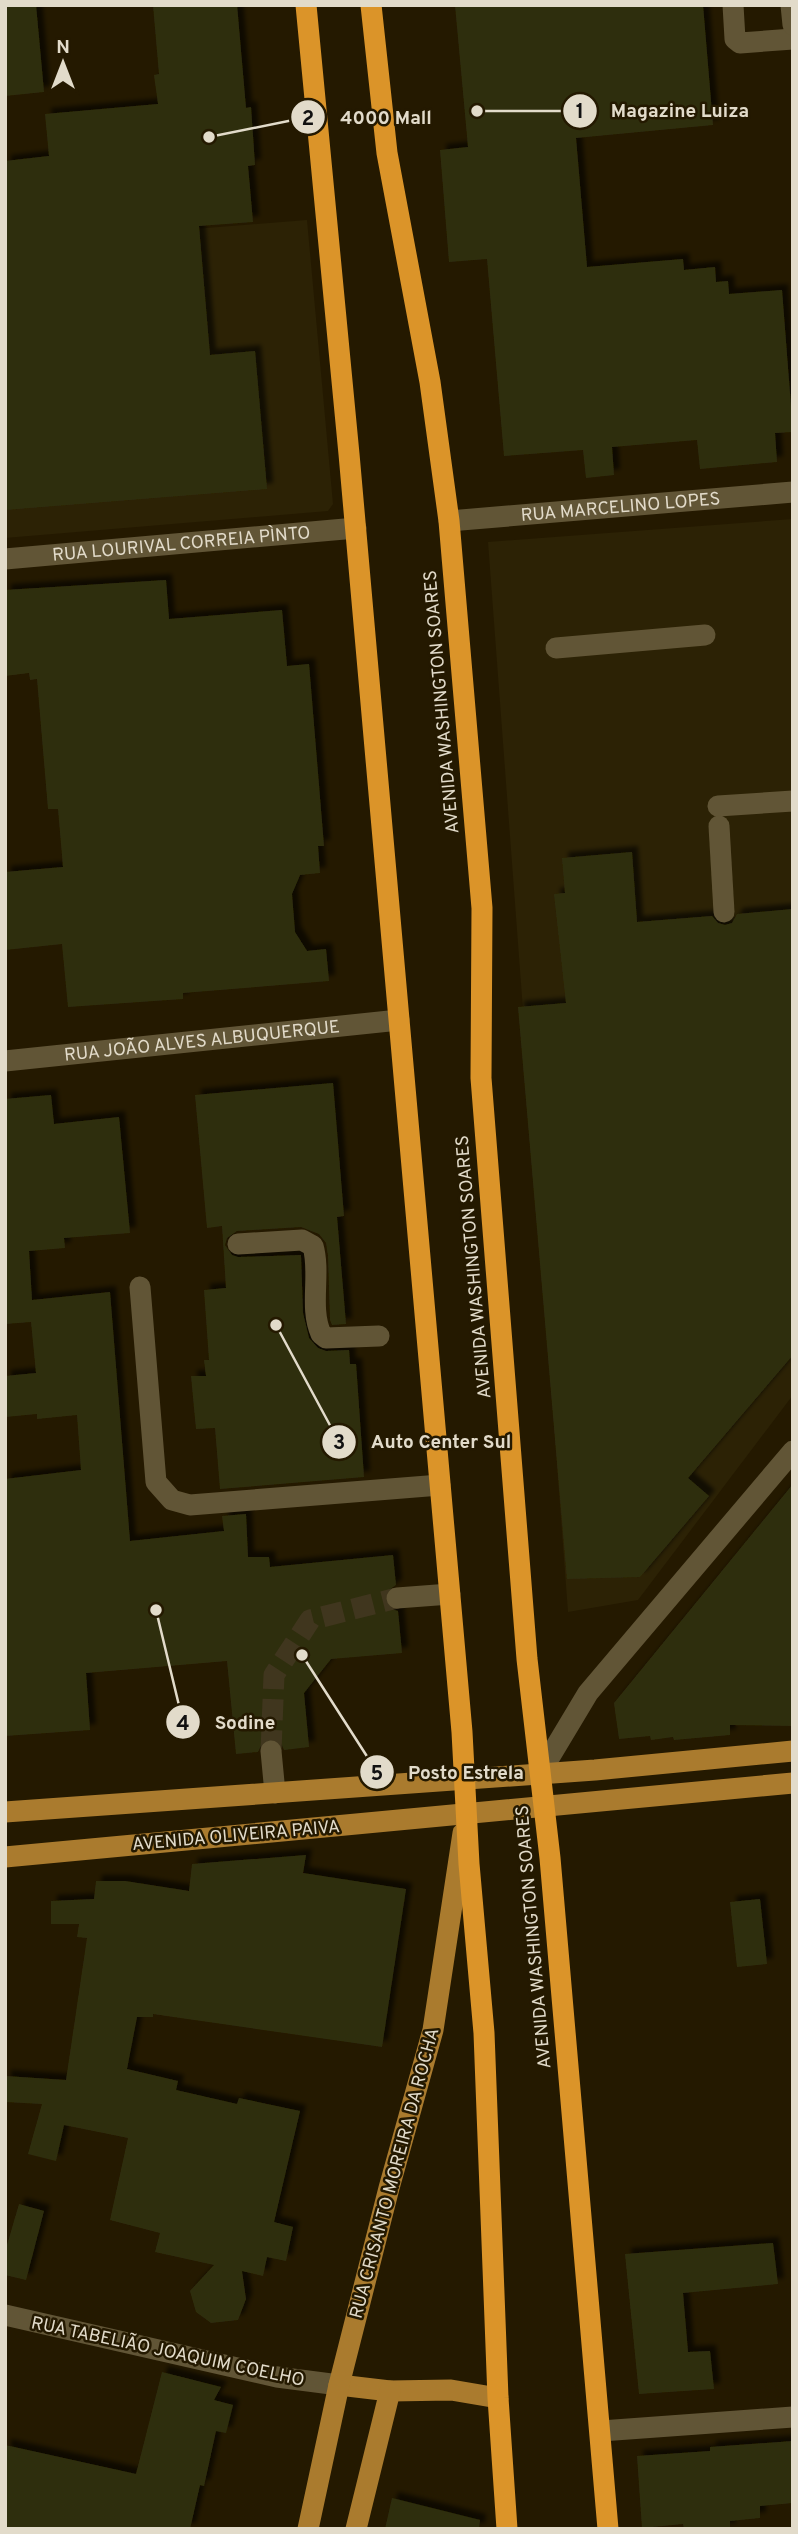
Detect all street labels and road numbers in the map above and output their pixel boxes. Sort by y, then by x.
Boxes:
street label: RUA MARCELINO LOPES [520,488,721,528]
street label: RUA LOURIVAL CORREIA PÌNTO [51,522,312,568]
street label: AVENIDA WASHINGTON SOARES [420,569,465,835]
street label: RUA JOÃO ALVES ALBUQUERQUE [63,1016,341,1068]
street label: AVENIDA WASHINGTON SOARES [452,1134,497,1400]
street label: AVENIDA WASHINGTON SOARES [512,1804,557,2070]
street label: AVENIDA OLIVEIRA PAIVA [131,1816,341,1857]
street label: RUA CRISANTO MOREIRA DA ROCHA [345,2025,445,2321]
street label: RUA TABELIÃO JOAQUIM COELHO [29,2310,307,2393]

